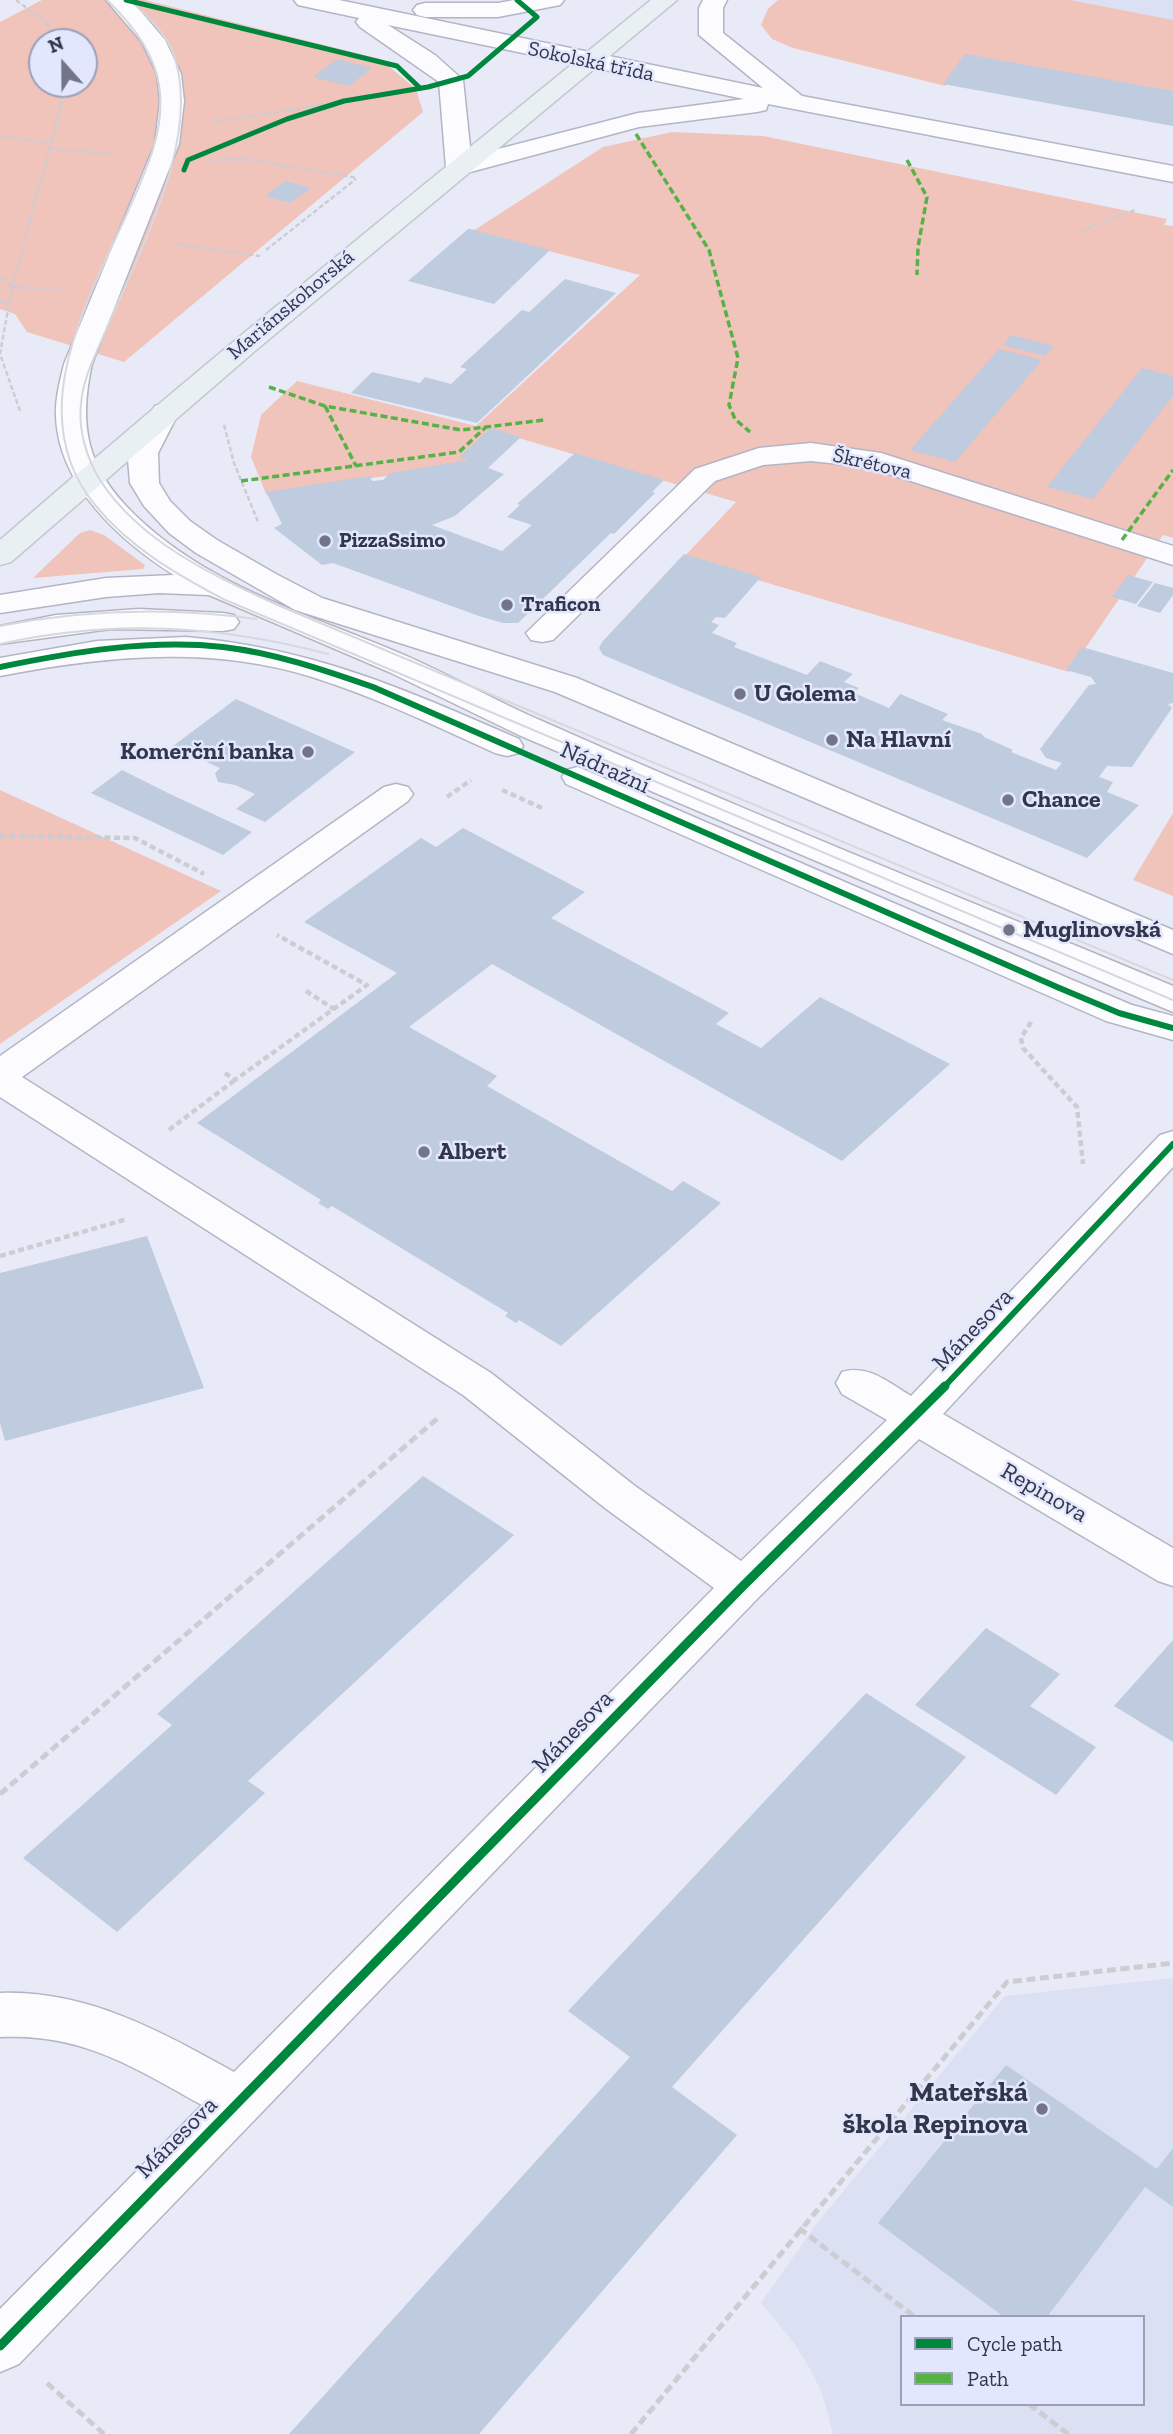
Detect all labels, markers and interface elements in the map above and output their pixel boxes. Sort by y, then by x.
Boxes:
north arrow [28,28,98,98]
text: N [45,31,67,58]
street label: Sokolská třída [526,36,656,88]
street label: Mariánskohorská [223,245,359,365]
street label: Škrétova [830,443,914,485]
place label: PizzaSsimo [339,528,445,554]
marker: PizzaSsimo [317,533,333,549]
place label: Traficon [521,592,600,618]
marker: Traficon [499,597,515,613]
place label: U Golema [754,680,856,708]
marker: U Golema [732,686,748,702]
place label: Na Hlavní [846,726,951,754]
marker: Na Hlavní [824,732,840,748]
street label: Nádražní [556,735,654,801]
place label: Komerční banka [120,738,294,766]
marker: Komerční banka [300,744,316,760]
place label: Chance [1022,786,1101,814]
marker: Chance [1000,792,1016,808]
place label: Muglinovská [1023,916,1161,944]
marker: Muglinovská [1001,922,1017,938]
place label: Albert [438,1138,506,1166]
marker: Albert [416,1144,432,1160]
street label: Mánesova [927,1283,1019,1377]
street label: Repinova [996,1457,1092,1529]
street label: Mánesova [527,1685,619,1779]
place label: Mateřská škola Repinova [843,2076,1028,2142]
street label: Mánesova [130,2091,224,2185]
marker: Mateřská škola Repinova [1034,2101,1050,2117]
legend [900,2315,1145,2406]
text: Cycle path [967,2331,1062,2356]
text: Path [967,2366,1009,2391]

